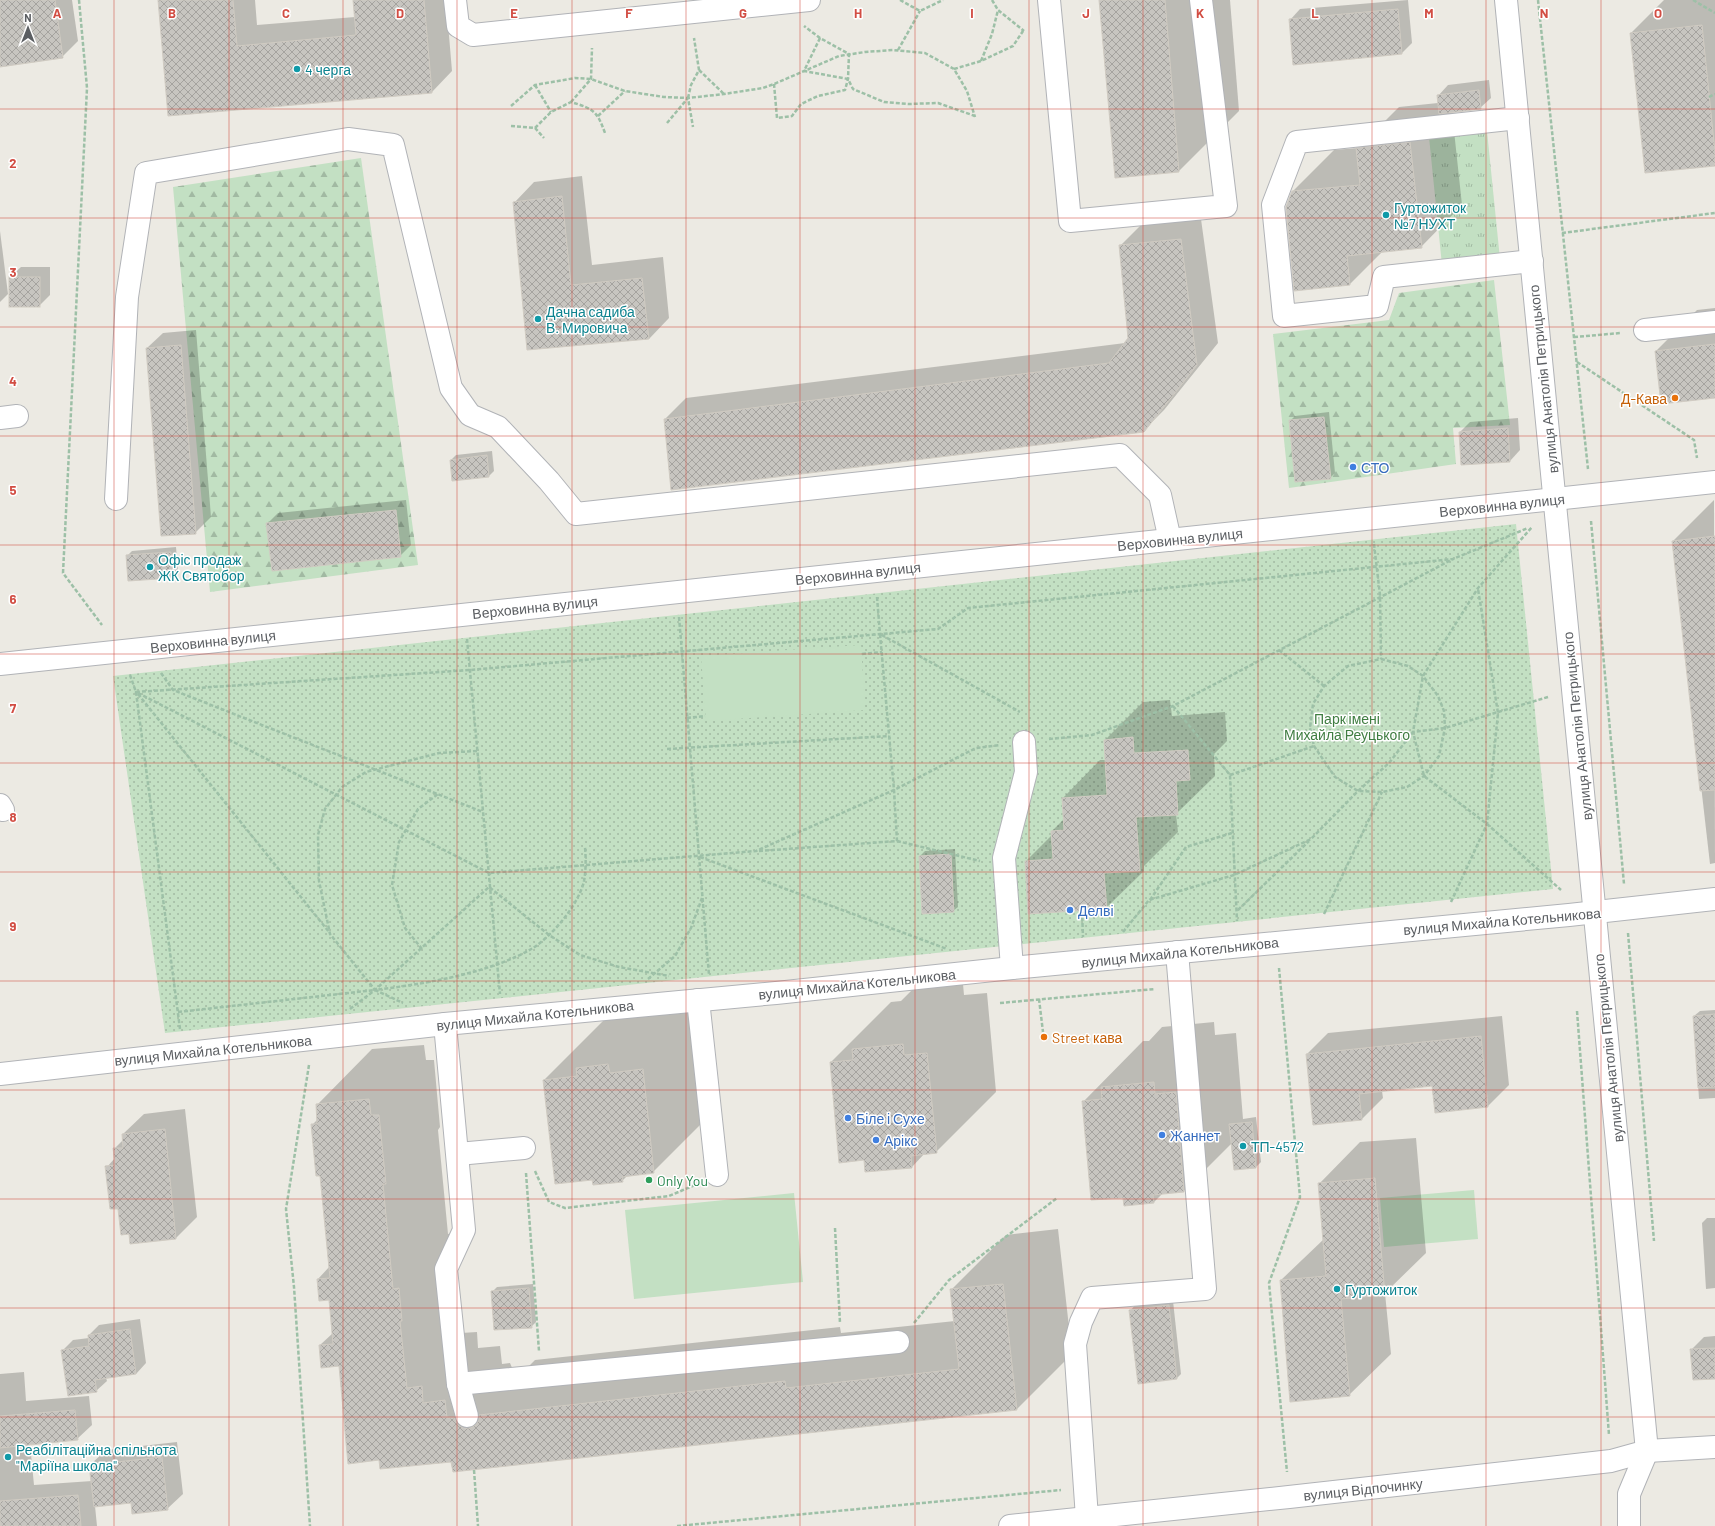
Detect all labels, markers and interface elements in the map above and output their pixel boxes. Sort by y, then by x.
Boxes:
text: A [53,5,62,21]
text: B [168,5,176,21]
text: C [282,5,290,21]
text: D [396,5,404,21]
text: E [510,5,518,21]
text: F [625,5,633,21]
text: G [739,5,747,21]
text: H [854,5,862,21]
text: I [970,5,974,21]
text: J [1082,5,1090,21]
text: K [1196,5,1204,21]
text: L [1311,5,1319,21]
text: M [1424,5,1434,21]
text: N [1540,5,1548,21]
text: O [1654,5,1662,21]
north arrow [8,8,48,48]
text: N [24,11,32,24]
place label: 4 черга [305,61,351,78]
marker: 4 черга [292,64,302,74]
text: 2 [9,155,17,171]
place label: Гуртожиток №7 НУХТ [1394,199,1467,232]
marker: Гуртожиток №7 НУХТ [1381,210,1391,220]
text: 3 [9,264,17,280]
street label: вулиця Анатолія Петрицького [1525,284,1561,474]
place label: Дачна садиба В. Мировича [546,303,635,336]
marker: Дачна садиба В. Мировича [533,314,543,324]
text: 4 [9,373,17,389]
place label: Д-Кава [1621,390,1667,407]
marker: Д-Кава [1670,393,1680,403]
place label: СТО [1361,459,1390,476]
marker: СТО [1348,462,1358,472]
text: 5 [9,482,17,498]
street label: Верховинна вулиця [1438,490,1566,520]
street label: Верховинна вулиця [1116,524,1244,554]
place label: Офіс продаж ЖК Святобор [158,551,245,584]
street label: Верховинна вулиця [794,558,922,588]
marker: Офіс продаж ЖК Святобор [145,562,155,572]
text: 6 [10,591,17,607]
street label: Верховинна вулиця [471,592,599,622]
street label: Верховинна вулиця [149,626,277,656]
street label: вулиця Анатолія Петрицького [1559,631,1595,821]
text: 7 [10,700,17,716]
park label: Парк імені Михайла Реуцького [1284,710,1410,743]
text: 8 [9,809,17,825]
place label: Делві [1078,902,1114,919]
street label: вулиця Михайла Котельникова [1403,904,1602,938]
marker: Делві [1065,905,1075,915]
text: 9 [10,918,17,934]
street label: вулиця Михайла Котельникова [1081,933,1280,971]
street label: вулиця Анатолія Петрицького [1590,953,1626,1143]
street label: вулиця Михайла Котельникова [758,965,957,1003]
street label: вулиця Михайла Котельникова [436,996,635,1034]
place label: Street кава [1052,1029,1123,1046]
street label: вулиця Михайла Котельникова [114,1031,313,1069]
marker: Street кава [1039,1032,1049,1042]
place label: Біле і Сухе [856,1110,925,1127]
marker: Біле і Сухе [843,1113,853,1123]
place label: Жаннет [1170,1127,1221,1144]
marker: Жаннет [1157,1130,1167,1140]
place label: Арікс [884,1132,918,1149]
marker: Арікс [871,1135,881,1145]
place label: ТП-4572 [1251,1138,1304,1155]
marker: ТП-4572 [1238,1141,1248,1151]
place label: Only You [657,1172,708,1189]
marker: Only You [644,1175,654,1185]
place label: Гуртожиток [1345,1281,1418,1298]
marker: Гуртожиток [1332,1284,1342,1294]
place label: Реабілітаційна спільнота "Маріїна школа" [16,1441,177,1474]
marker: Реабілітаційна спільнота "Маріїна школа" [3,1452,13,1462]
street label: вулиця Відпочинку [1302,1474,1424,1504]

